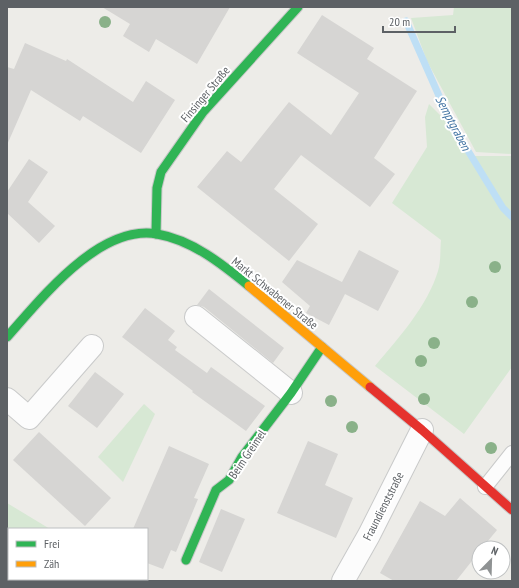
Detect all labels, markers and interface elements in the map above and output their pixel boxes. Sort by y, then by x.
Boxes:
scale bar [383,8,455,34]
text: 20 m [389,14,410,29]
street label: Finsinger Straße [177,63,233,125]
water label: Semptgraben [431,93,475,154]
street label: Markt Schwabener Straße [229,254,321,332]
street label: Beim Greimel [225,426,269,481]
street label: Fraundienststraße [359,469,407,543]
legend [8,528,148,580]
text: Frei [44,536,60,551]
north arrow [471,540,511,580]
text: N [489,543,500,558]
text: Zäh [44,556,59,571]

